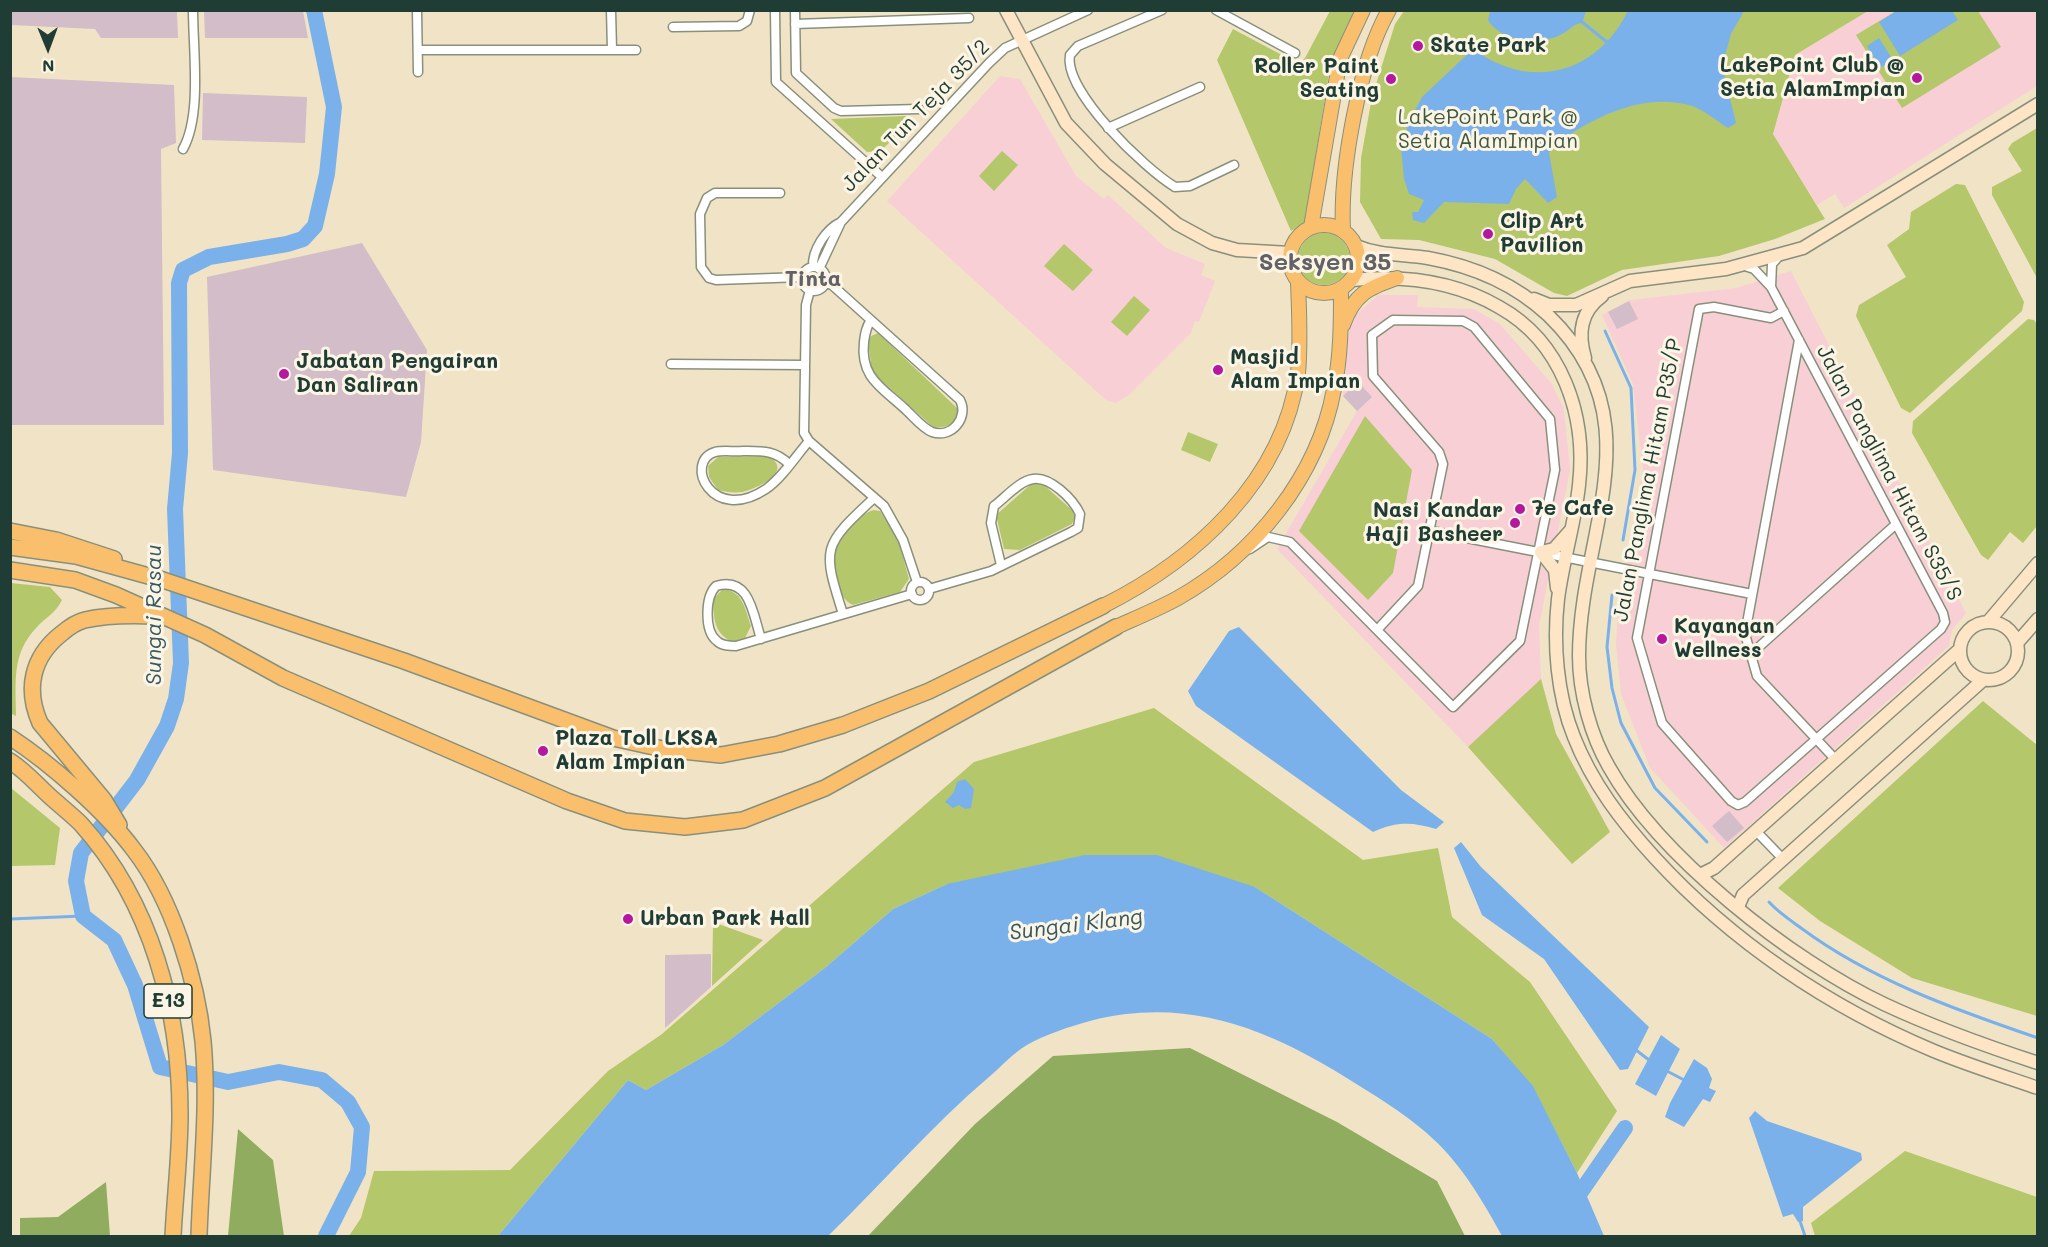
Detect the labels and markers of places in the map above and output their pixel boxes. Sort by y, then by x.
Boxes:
place label: Skate Park [1430,33,1546,59]
marker: Skate Park [1411,39,1425,53]
place label: LakePoint Club @ Setia AlamImpian [1720,53,1905,103]
place label: Roller Paint Seating [1254,54,1379,104]
marker: LakePoint Club @ Setia AlamImpian [1910,71,1924,85]
marker: Roller Paint Seating [1384,72,1398,86]
place label: Clip Art Pavilion [1500,209,1584,259]
marker: Clip Art Pavilion [1481,227,1495,241]
place label: Masjid Alam Impian [1230,345,1360,395]
place label: Jabatan Pengairan Dan Saliran [296,349,498,399]
marker: Masjid Alam Impian [1211,363,1225,377]
marker: Jabatan Pengairan Dan Saliran [277,367,291,381]
place label: 7e Cafe [1532,496,1614,522]
place label: Nasi Kandar Haji Basheer [1365,498,1503,548]
marker: 7e Cafe [1513,502,1527,516]
marker: Nasi Kandar Haji Basheer [1508,516,1522,530]
place label: Kayangan Wellness [1674,614,1775,664]
marker: Kayangan Wellness [1655,632,1669,646]
place label: Plaza Toll LKSA Alam Impian [555,726,718,776]
marker: Plaza Toll LKSA Alam Impian [536,744,550,758]
place label: Urban Park Hall [640,906,810,932]
marker: Urban Park Hall [621,912,635,926]

